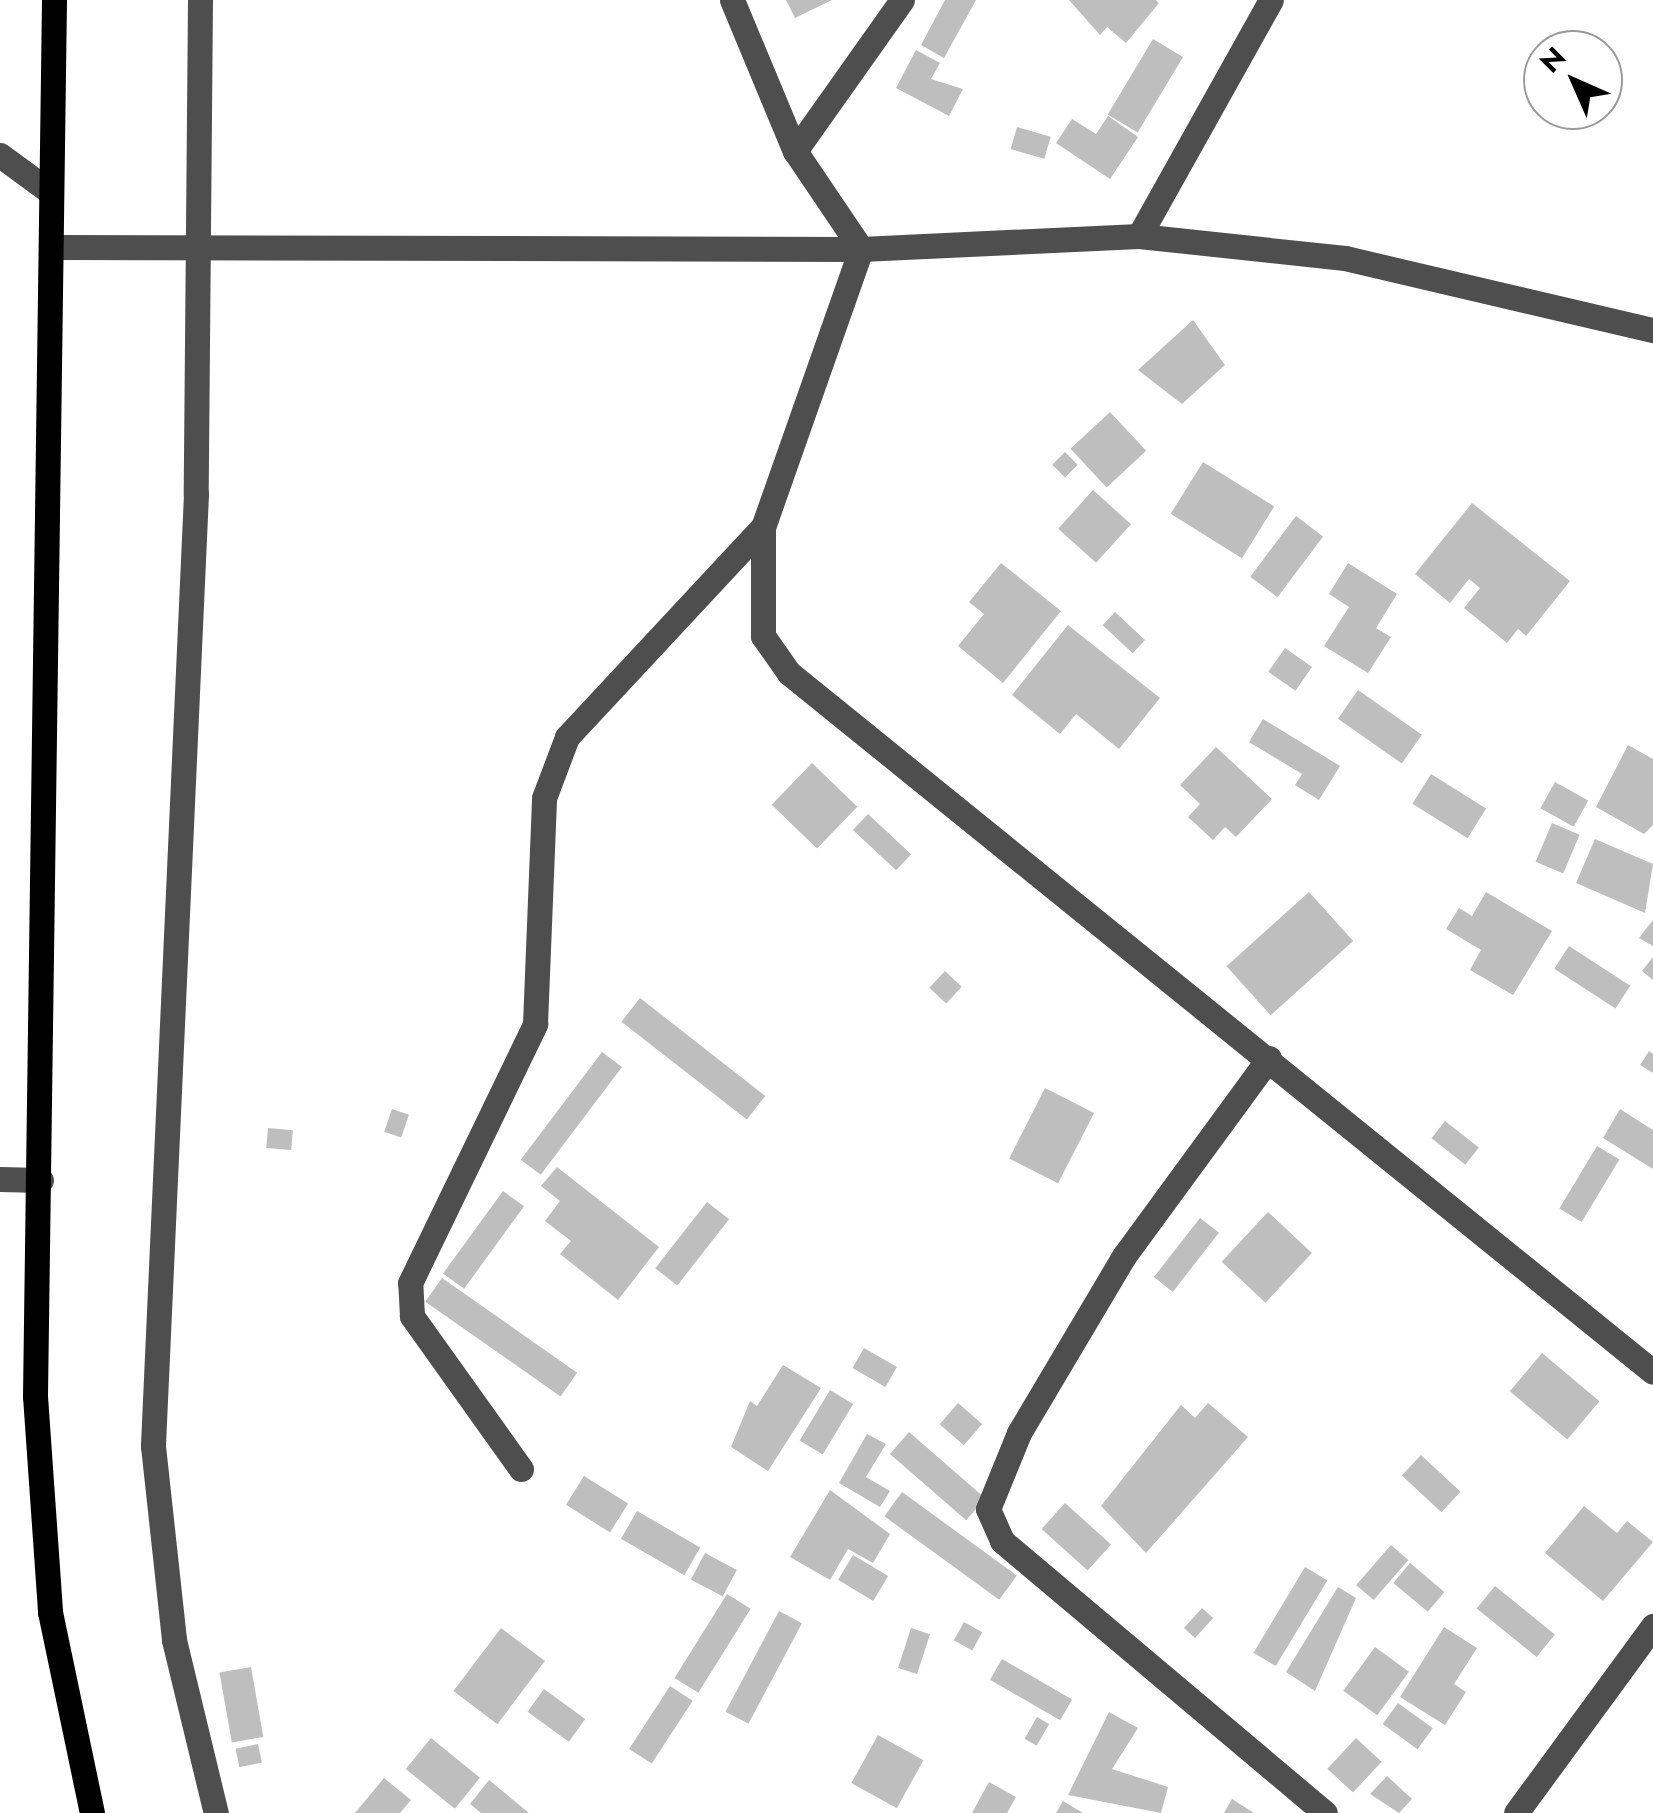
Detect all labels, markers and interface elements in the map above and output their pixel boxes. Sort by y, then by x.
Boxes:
north arrow [1523,30,1623,130]
text: N [1530,37,1575,82]

